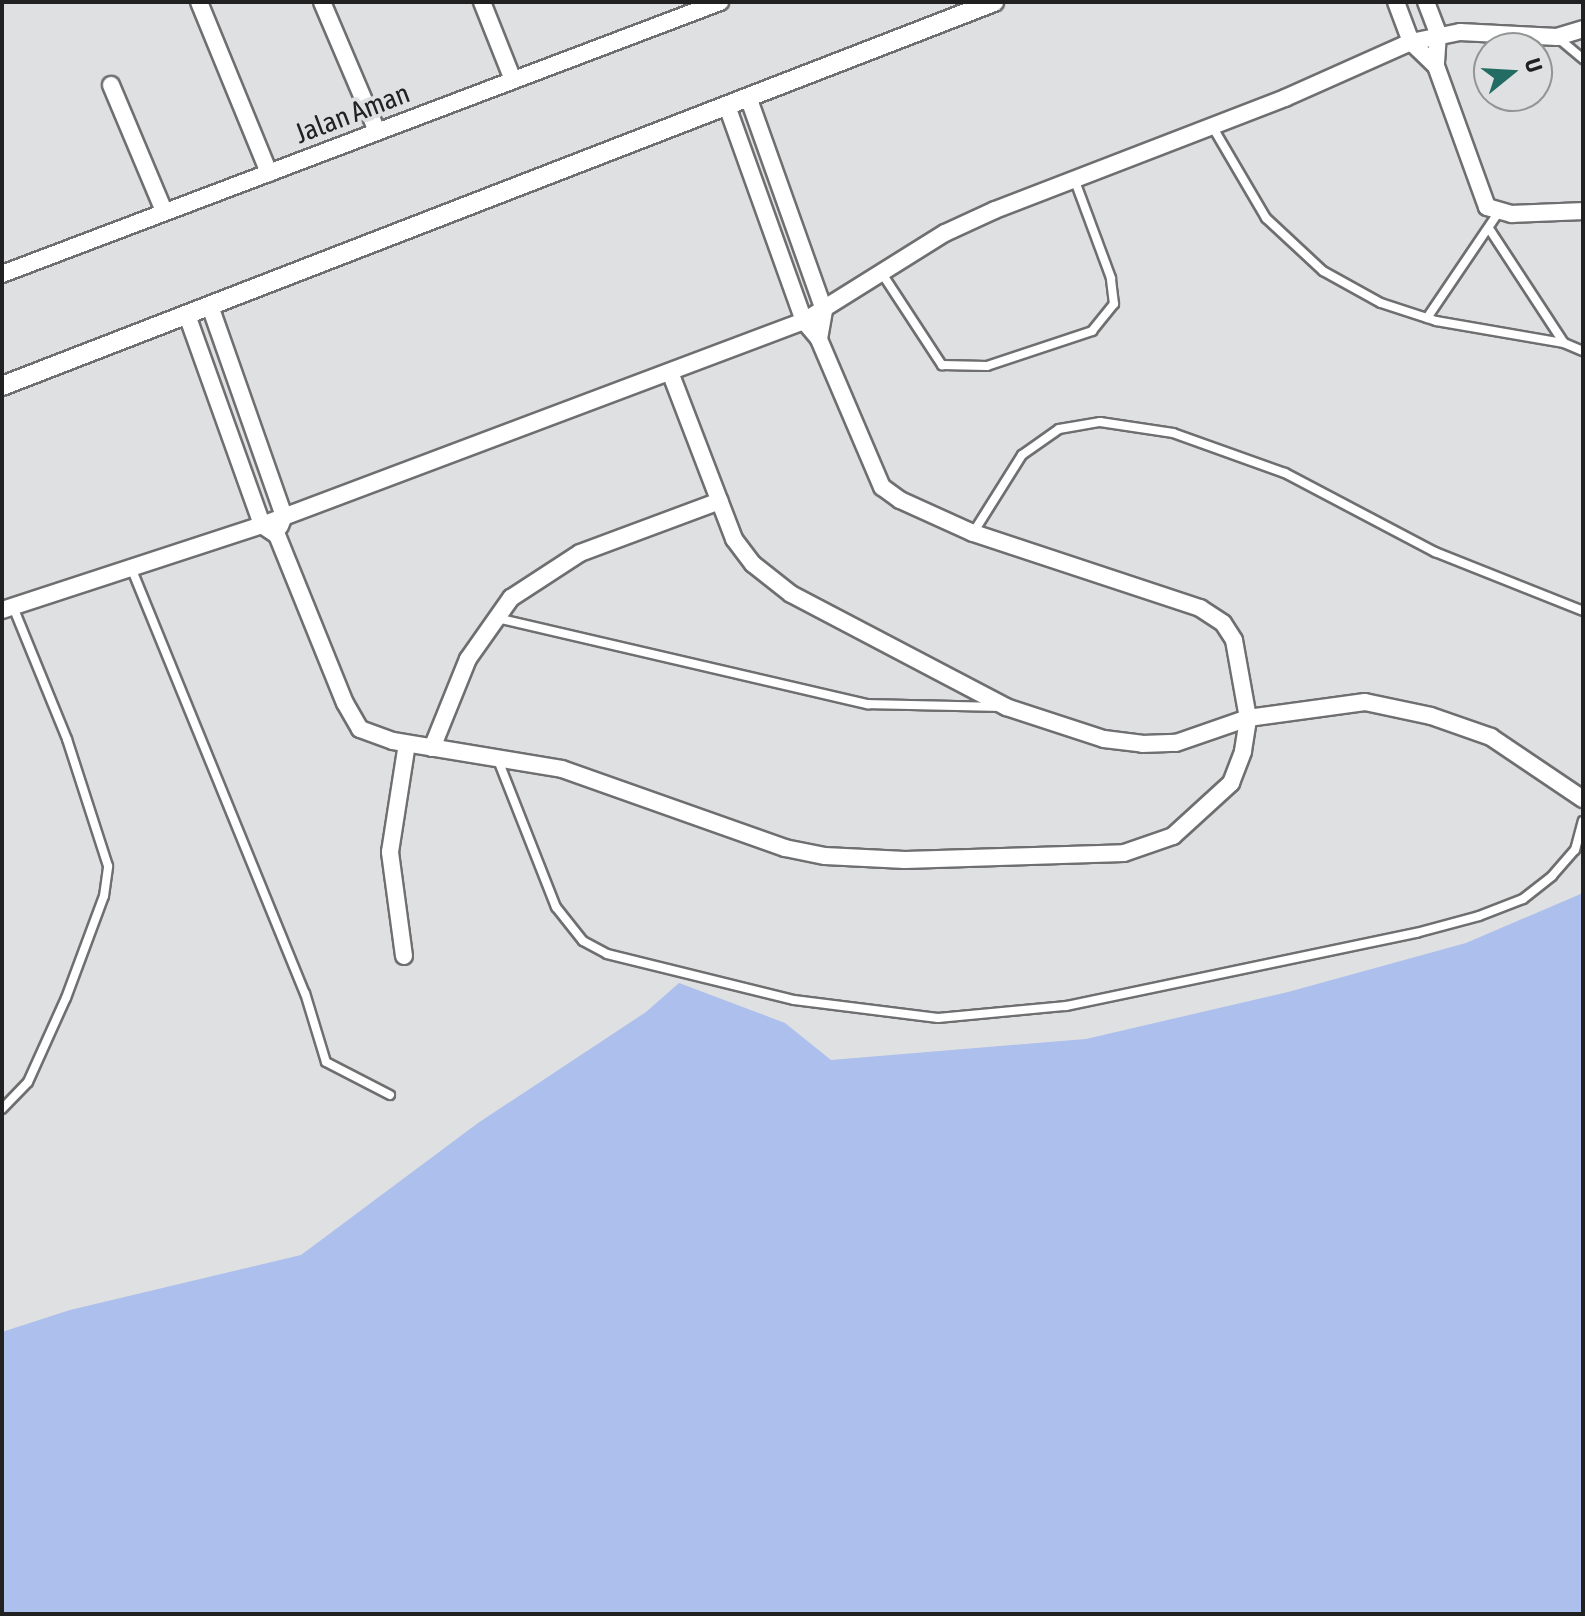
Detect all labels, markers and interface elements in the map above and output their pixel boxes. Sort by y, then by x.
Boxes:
north arrow [1473,32,1553,112]
text: U [1520,55,1548,75]
street label: Jalan Aman [290,76,414,150]

